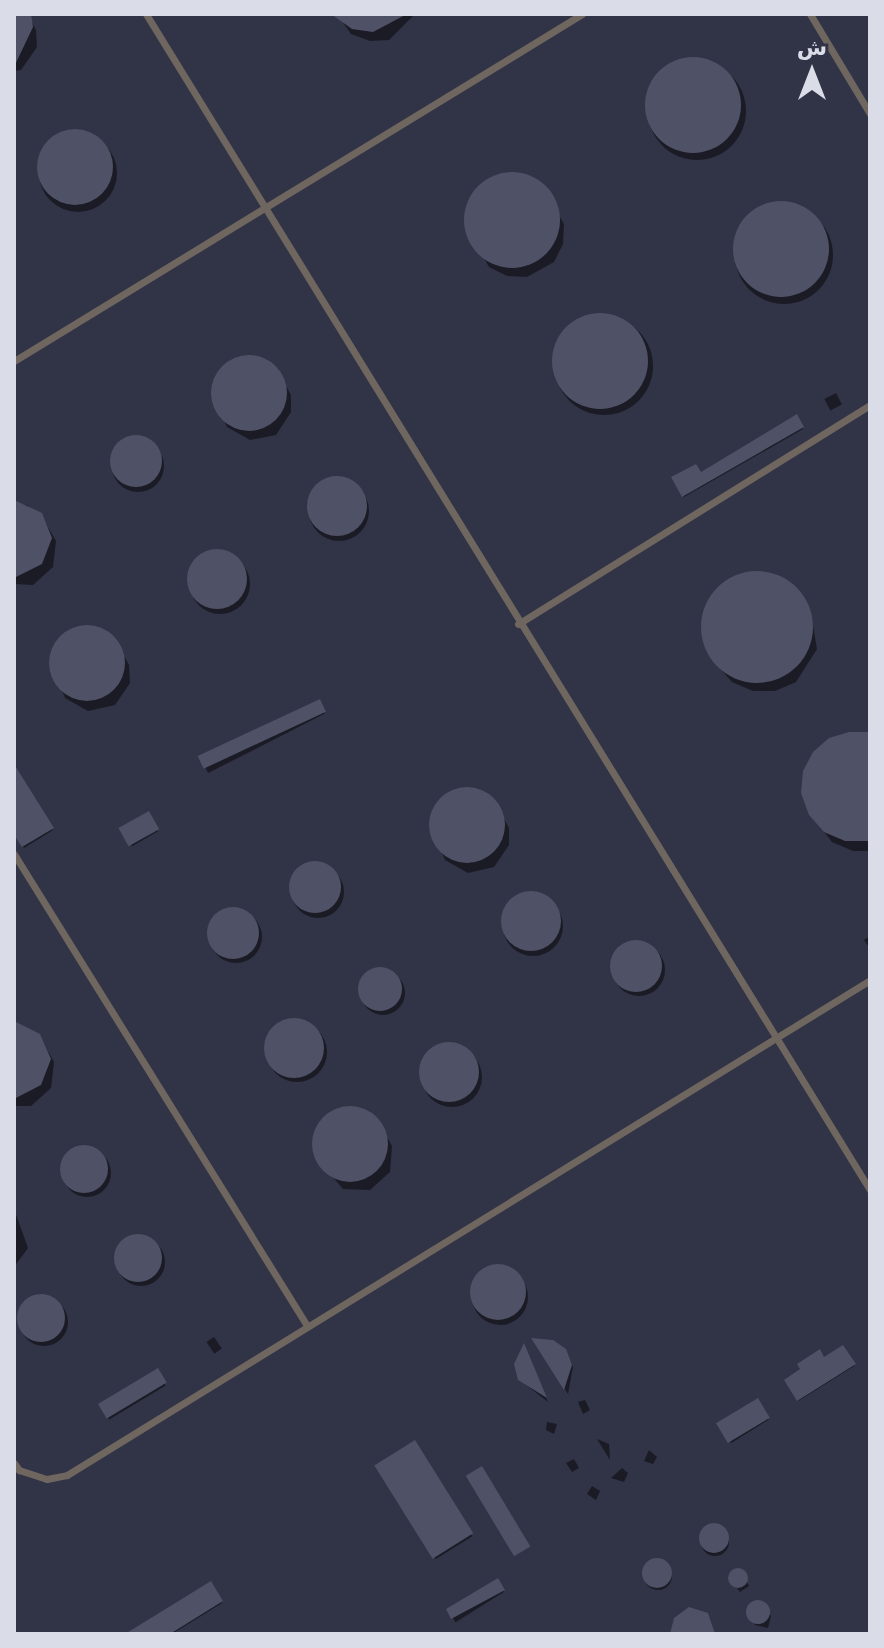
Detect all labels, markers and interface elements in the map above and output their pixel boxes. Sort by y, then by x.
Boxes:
north arrow [772,32,852,112]
text: ش [797,35,827,60]

